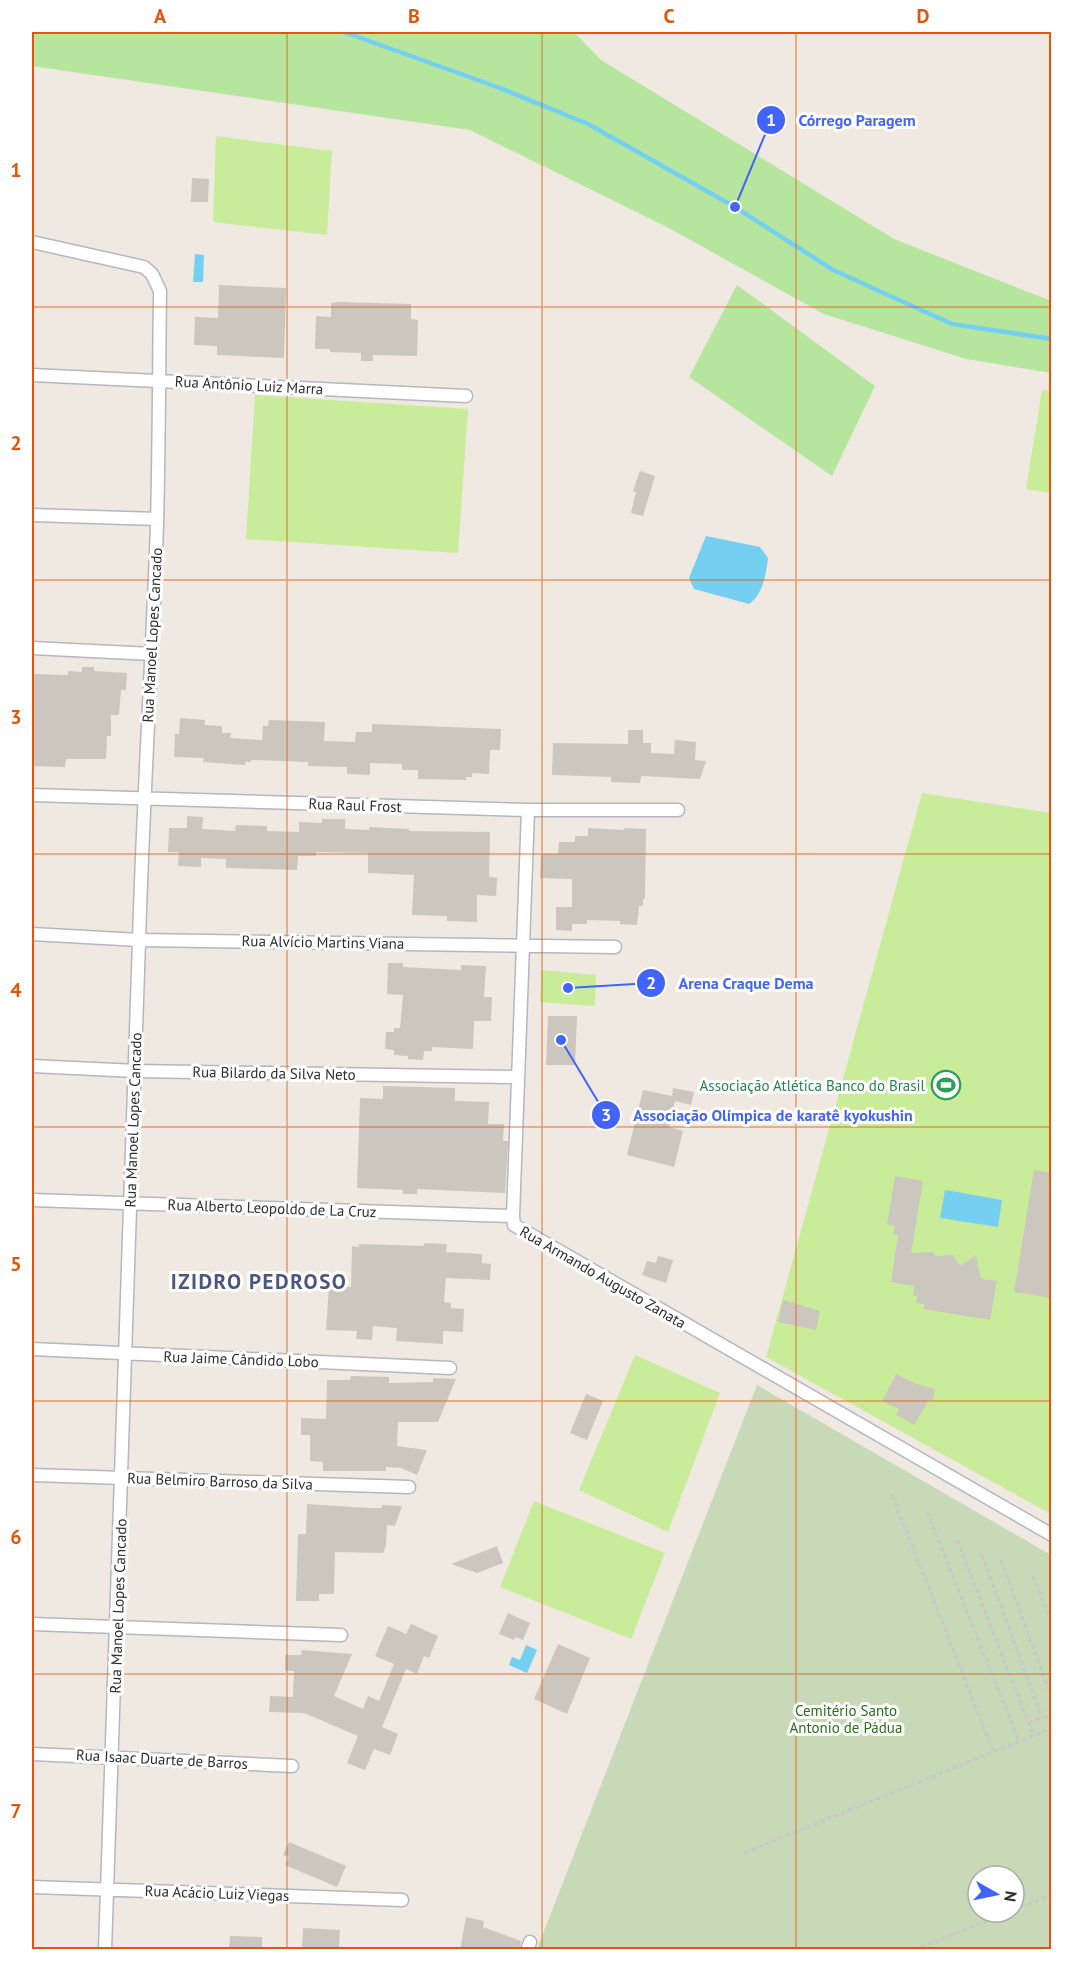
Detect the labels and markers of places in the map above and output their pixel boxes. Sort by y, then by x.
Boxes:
callout: Córrego Paragem [756,103,928,137]
callout: Arena Craque Dema [636,966,825,1000]
sports icon: Associação Atlética Banco do Brasil [930,1069,962,1101]
place label: Associação Atlética Banco do Brasil [700,1076,926,1095]
callout: Associação Olímpica de karatê kyokushin [591,1098,925,1132]

